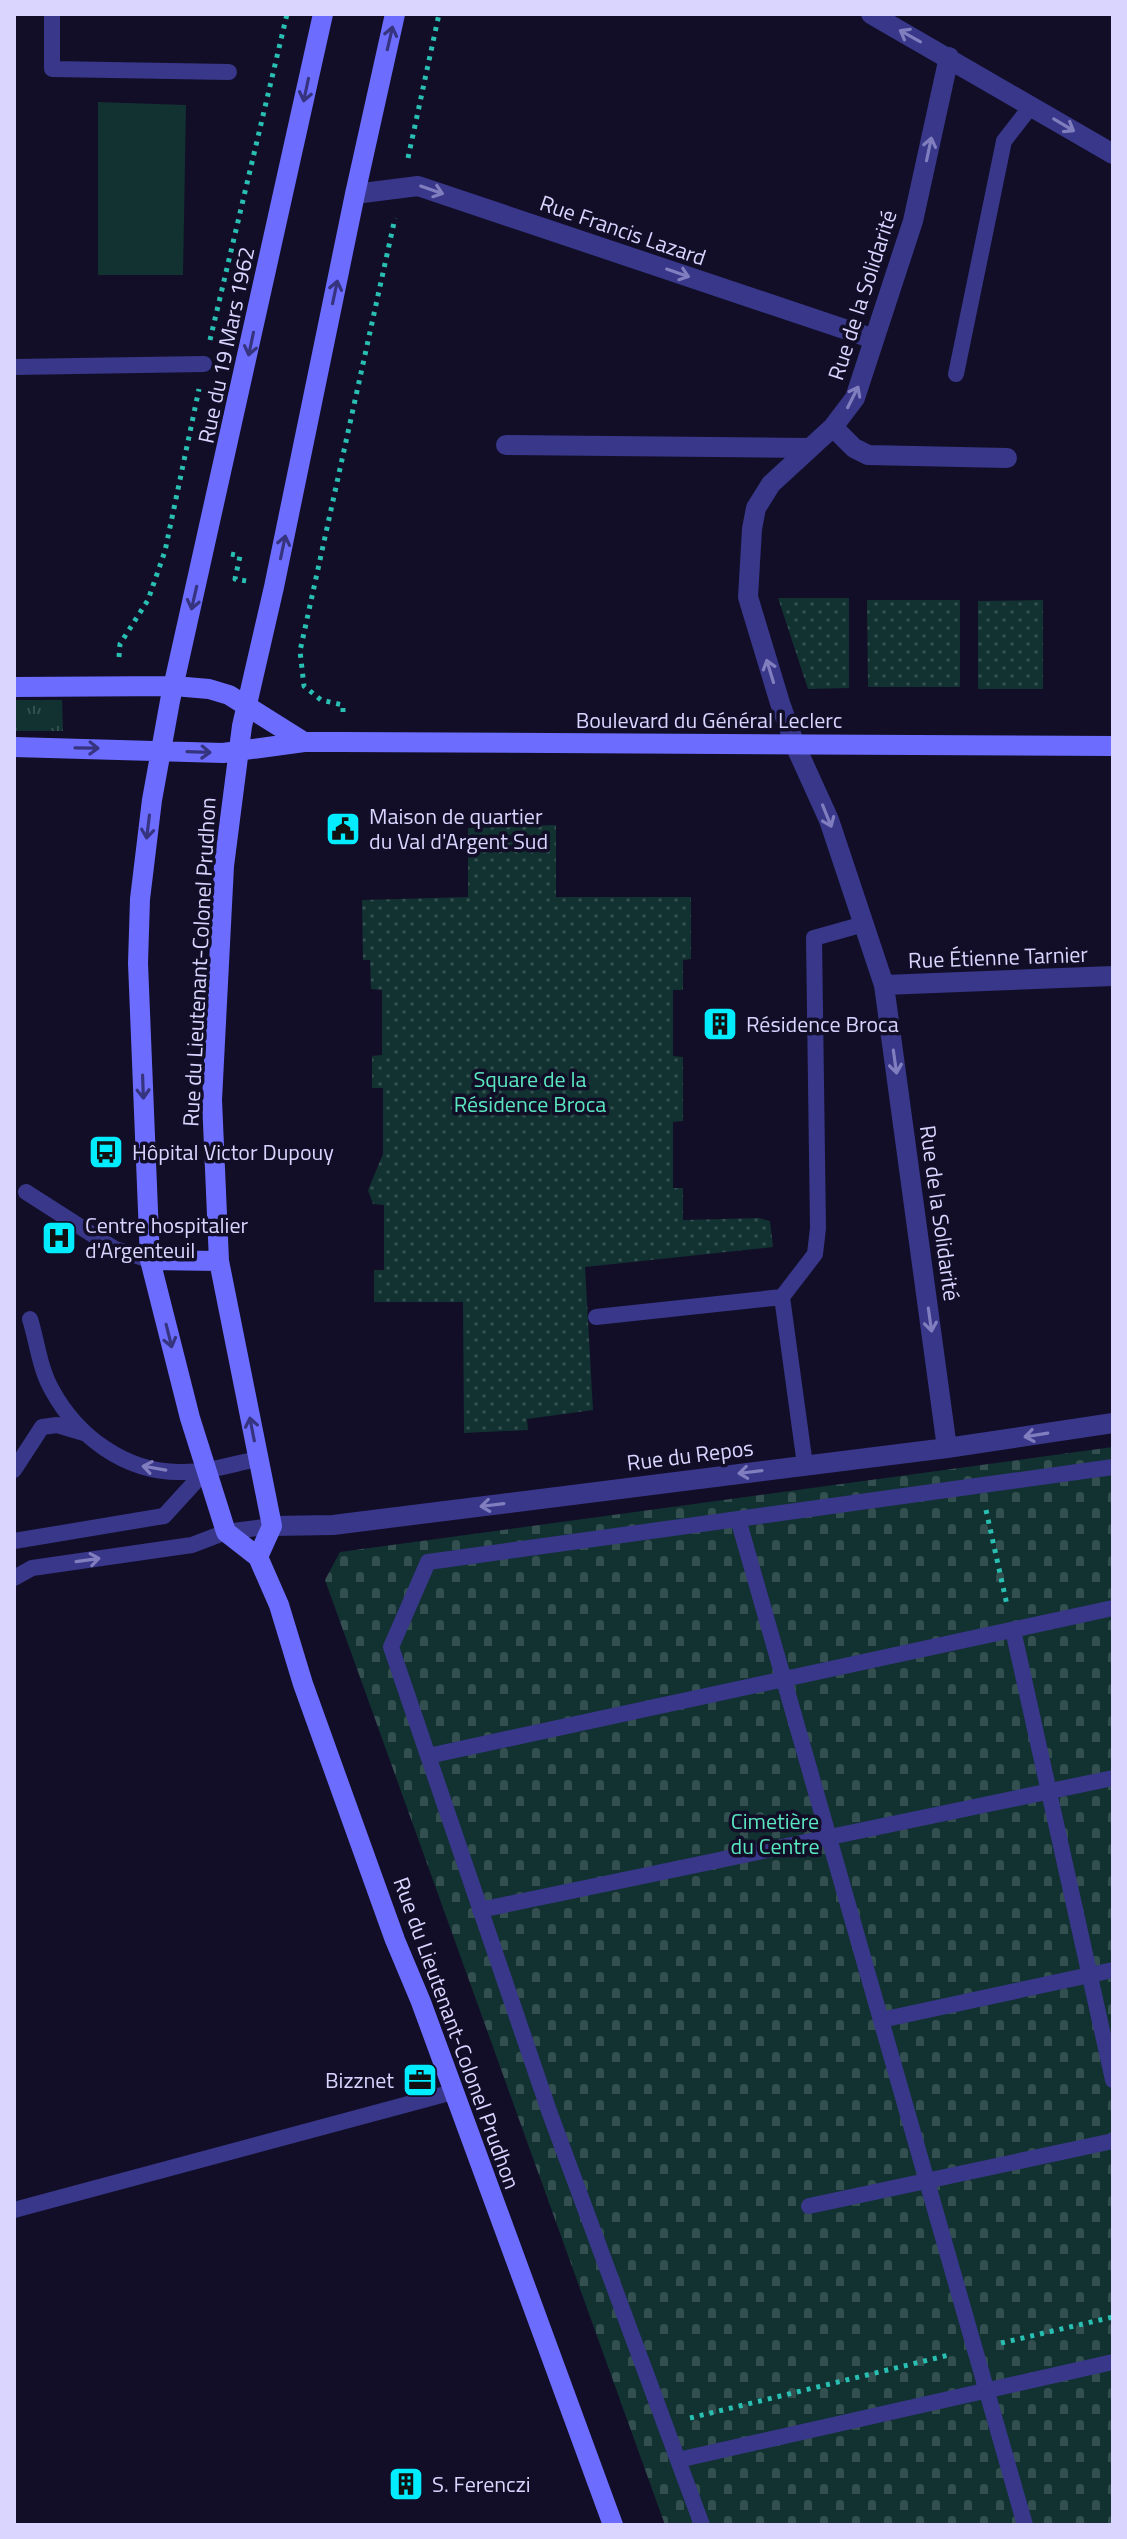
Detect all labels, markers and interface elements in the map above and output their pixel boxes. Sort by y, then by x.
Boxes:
one-way arrow [383,26,398,52]
one-way arrow [898,28,922,43]
one-way arrow [298,77,313,103]
one-way arrow [1052,117,1075,133]
one-way arrow [922,136,937,162]
one-way arrow [419,184,444,199]
street label: Rue Francis Lazard [535,186,711,274]
street label: Rue de la Solidarité [818,206,906,384]
street label: Rue du 19 Mars 1962 [189,244,263,446]
one-way arrow [665,267,690,282]
one-way arrow [328,280,343,306]
one-way arrow [243,331,258,357]
one-way arrow [846,385,861,409]
one-way arrow [276,535,291,560]
one-way arrow [186,585,201,610]
one-way arrow [762,659,777,685]
street label: Boulevard du Général Leclerc [576,703,842,737]
one-way arrow [73,740,100,756]
one-way arrow [185,744,212,759]
street label: Rue du Lieutenant-Colonel Prudhon [173,796,225,1128]
place label: Maison de quartier du Val d'Argent Sud [369,799,548,858]
one-way arrow [821,803,836,828]
public building icon: Maison de quartier du Val d'Argent Sud [324,810,362,848]
one-way arrow [140,814,155,839]
street label: Rue Étienne Tarnier [907,937,1089,977]
building icon: Résidence Broca [701,1005,739,1043]
place label: Résidence Broca [746,1007,899,1041]
one-way arrow [888,1049,903,1074]
park label: Square de la Résidence Broca [454,1062,606,1121]
one-way arrow [135,1073,150,1100]
street label: Rue de la Solidarité [911,1123,969,1303]
bus stop icon: Hôpital Victor Dupouy [87,1133,125,1171]
place label: Hôpital Victor Dupouy [132,1135,334,1169]
place label: Centre hospitalier d'Argenteuil [85,1208,248,1267]
hospital icon: Centre hospitalier d'Argenteuil [40,1219,78,1257]
one-way arrow [923,1306,938,1332]
one-way arrow [163,1322,178,1348]
one-way arrow [244,1416,259,1442]
one-way arrow [1024,1428,1049,1443]
street label: Rue du Repos [625,1430,755,1480]
one-way arrow [141,1460,167,1475]
one-way arrow [738,1465,763,1480]
one-way arrow [479,1497,506,1512]
one-way arrow [75,1552,101,1567]
park label: Cimetière du Centre [731,1804,820,1863]
street label: Rue du Lieutenant-Colonel Prudhon [385,1872,529,2194]
office icon: Bizznet [401,2061,439,2099]
place label: Bizznet [325,2063,394,2097]
building icon: S. Ferenczi [387,2465,425,2503]
place label: S. Ferenczi [432,2467,531,2501]

